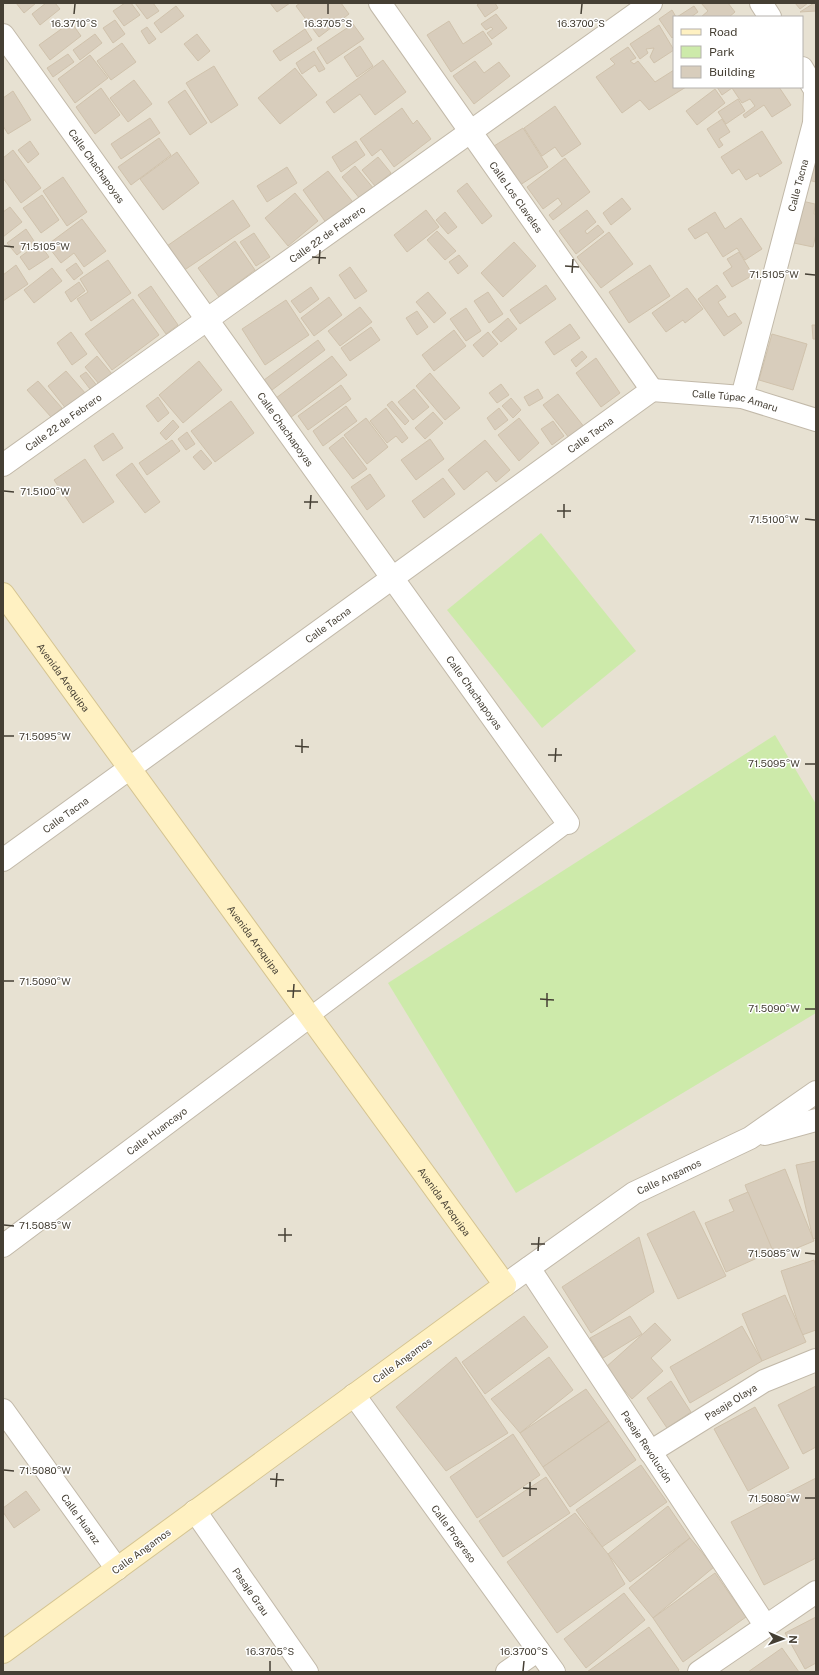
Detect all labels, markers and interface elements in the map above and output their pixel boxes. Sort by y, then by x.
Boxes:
legend [673,16,803,88]
text: 16.3710°S [51,17,97,29]
text: 16.3705°S [304,17,352,29]
text: 16.3700°S [557,17,605,29]
text: Road [709,25,737,39]
text: Park [709,45,735,59]
text: Building [709,65,755,79]
street label: Calle Chachapoyas [66,126,127,205]
street label: Calle Tacna [785,158,810,213]
street label: Calle Los Claveles [487,159,545,235]
street label: Calle 22 de Febrero [287,203,368,265]
text: 71.5105°W [20,240,70,252]
text: 71.5105°W [749,268,799,280]
street label: Calle Túpac Amaru [692,387,780,414]
street label: Calle Chachapoyas [255,390,316,469]
street label: Calle 22 de Febrero [23,391,104,453]
street label: Calle Tacna [565,414,615,455]
text: 71.5100°W [20,485,70,497]
text: 71.5100°W [749,513,799,525]
street label: Calle Tacna [303,604,353,645]
street label: Avenida Arequipa [35,641,92,714]
street label: Calle Chachapoyas [444,653,505,732]
text: 71.5095°W [19,730,71,742]
text: 71.5095°W [748,757,800,769]
street label: Calle Tacna [40,794,91,835]
street label: Avenida Arequipa [225,903,283,976]
text: 71.5090°W [19,975,71,987]
text: 71.5090°W [748,1002,800,1014]
street label: Calle Huancayo [124,1104,190,1157]
street label: Calle Angamos [635,1156,703,1197]
street label: Avenida Arequipa [416,1165,473,1238]
text: 71.5085°W [19,1219,71,1231]
text: 71.5085°W [748,1247,800,1259]
street label: Calle Angamos [370,1335,434,1385]
street label: Pasaje Olaya [702,1381,759,1423]
street label: Pasaje Revolución [619,1408,675,1485]
text: 71.5080°W [19,1464,71,1476]
street label: Calle Huaraz [59,1491,103,1547]
text: 71.5080°W [748,1492,800,1504]
street label: Calle Progreso [429,1502,479,1565]
street label: Calle Angamos [109,1526,173,1576]
street label: Pasaje Grau [230,1565,272,1618]
north arrow [763,1619,803,1659]
text: N [787,1635,799,1644]
text: 16.3705°S [246,1645,294,1657]
text: 16.3700°S [500,1645,548,1657]

